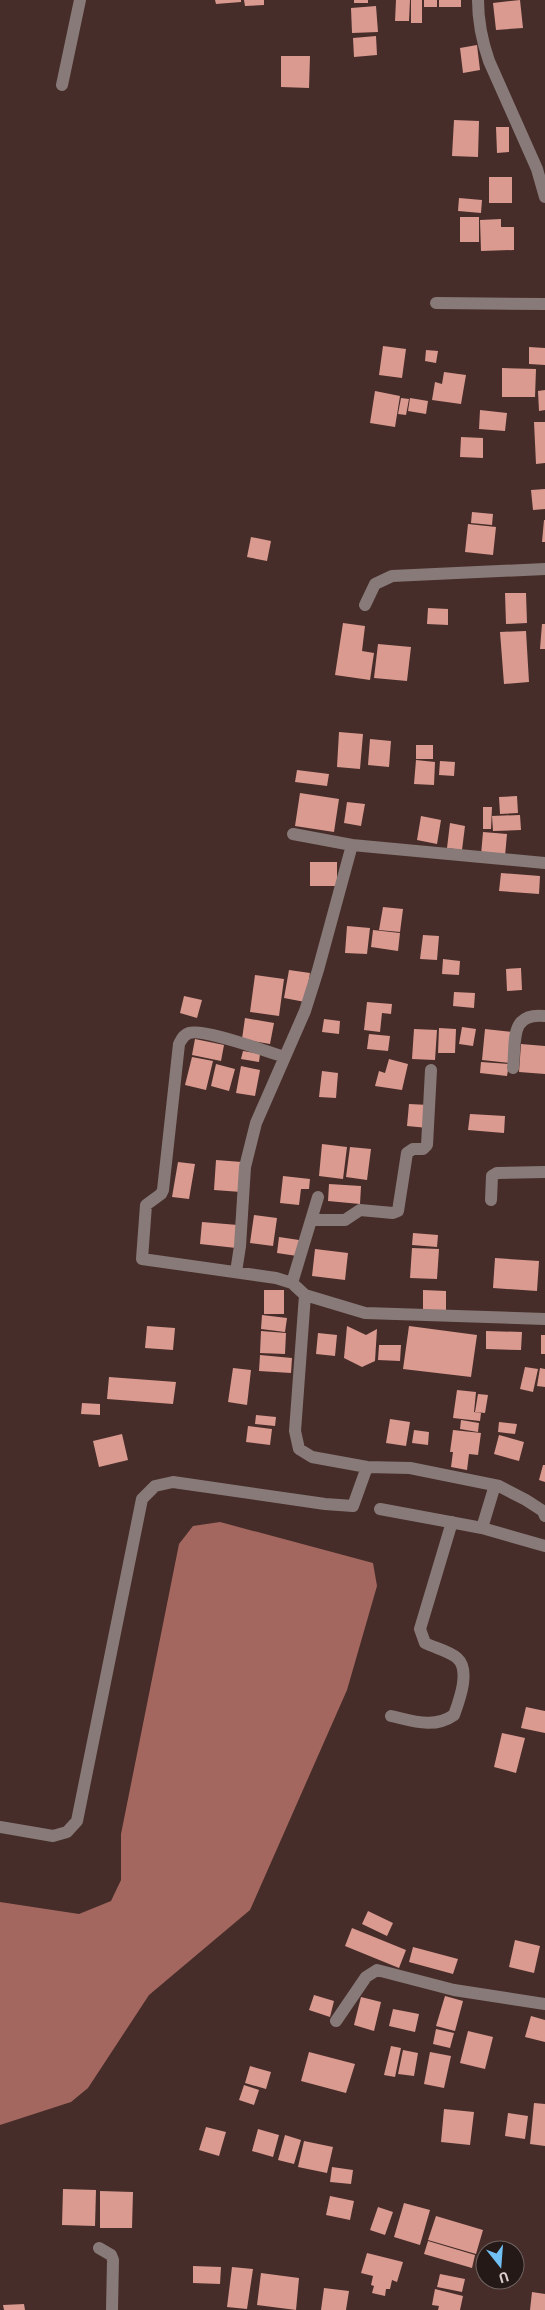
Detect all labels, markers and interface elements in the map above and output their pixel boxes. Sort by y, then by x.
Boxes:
north arrow [475,2240,525,2290]
text: U [497,2268,511,2286]

